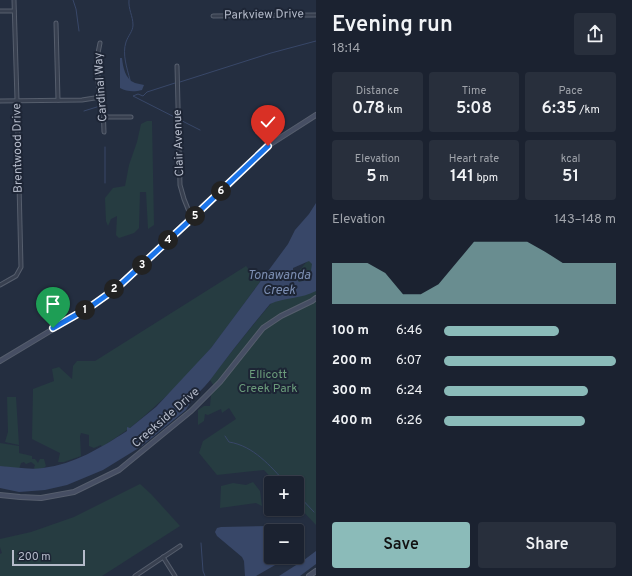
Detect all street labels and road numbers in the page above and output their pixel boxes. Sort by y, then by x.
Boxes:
street label: Parkview Drive [224,6,304,24]
street label: Cardinal Way [91,52,111,122]
street label: Brentwood Drive [9,103,27,193]
street label: Clair Avenue [170,109,188,177]
street label: Creekside Drive [129,384,203,452]

